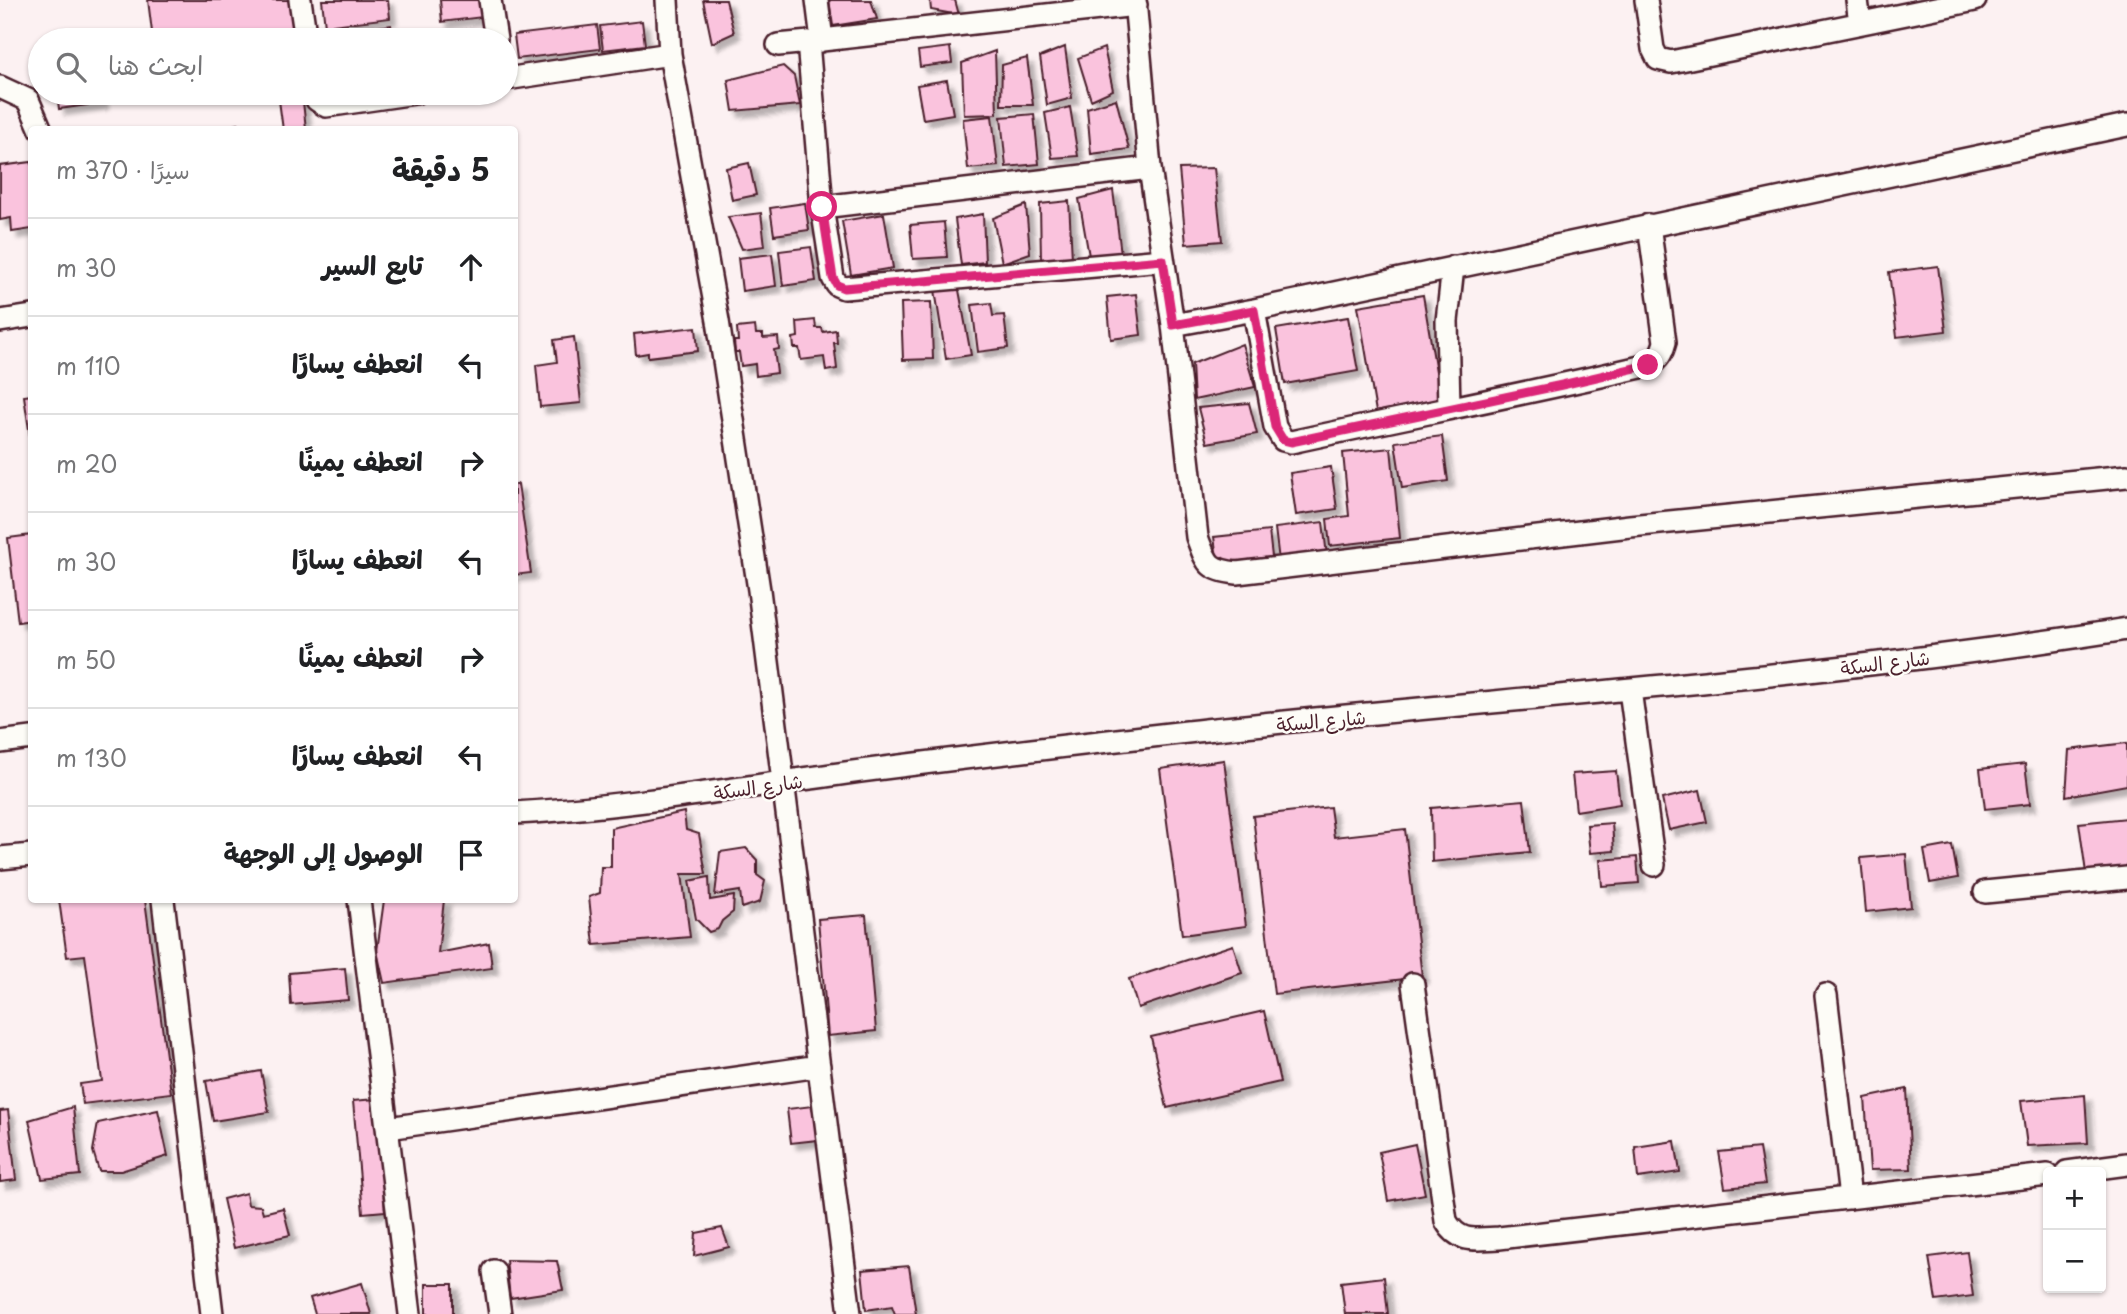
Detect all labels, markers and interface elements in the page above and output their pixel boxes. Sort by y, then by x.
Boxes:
search box [28,28,518,105]
text: ابحث هنا [108,45,203,84]
icon: search [52,48,90,86]
text: 5 دقيقة [392,146,490,191]
text: سيرًا · 370 m [56,152,190,187]
route start [806,191,837,222]
text: تابع السير [322,245,423,284]
icon: ahead [452,248,490,286]
text: 30 m [56,250,116,285]
text: انعطف يسارًا [292,343,423,382]
icon: left [452,346,490,384]
text: 110 m [56,348,121,383]
route end [1632,349,1663,380]
text: انعطف يمينًا [299,441,423,480]
icon: right [452,444,490,482]
text: 20 m [56,446,117,481]
text: انعطف يسارًا [292,539,423,578]
icon: left [452,542,490,580]
text: 30 m [56,544,116,579]
text: انعطف يمينًا [299,637,423,676]
icon: right [452,640,490,678]
text: 50 m [56,642,116,677]
street label: شارع السكة [1839,643,1931,682]
street label: شارع السكة [1275,702,1367,739]
text: انعطف يسارًا [292,735,423,774]
icon: left [452,738,490,776]
text: 130 m [56,740,127,775]
street label: شارع السكة [712,766,805,807]
text: الوصول إلى الوجهة [224,833,423,872]
icon: arrive [452,836,490,874]
map controls [2043,1167,2106,1293]
button: + [2043,1167,2106,1230]
button: − [2043,1230,2106,1293]

